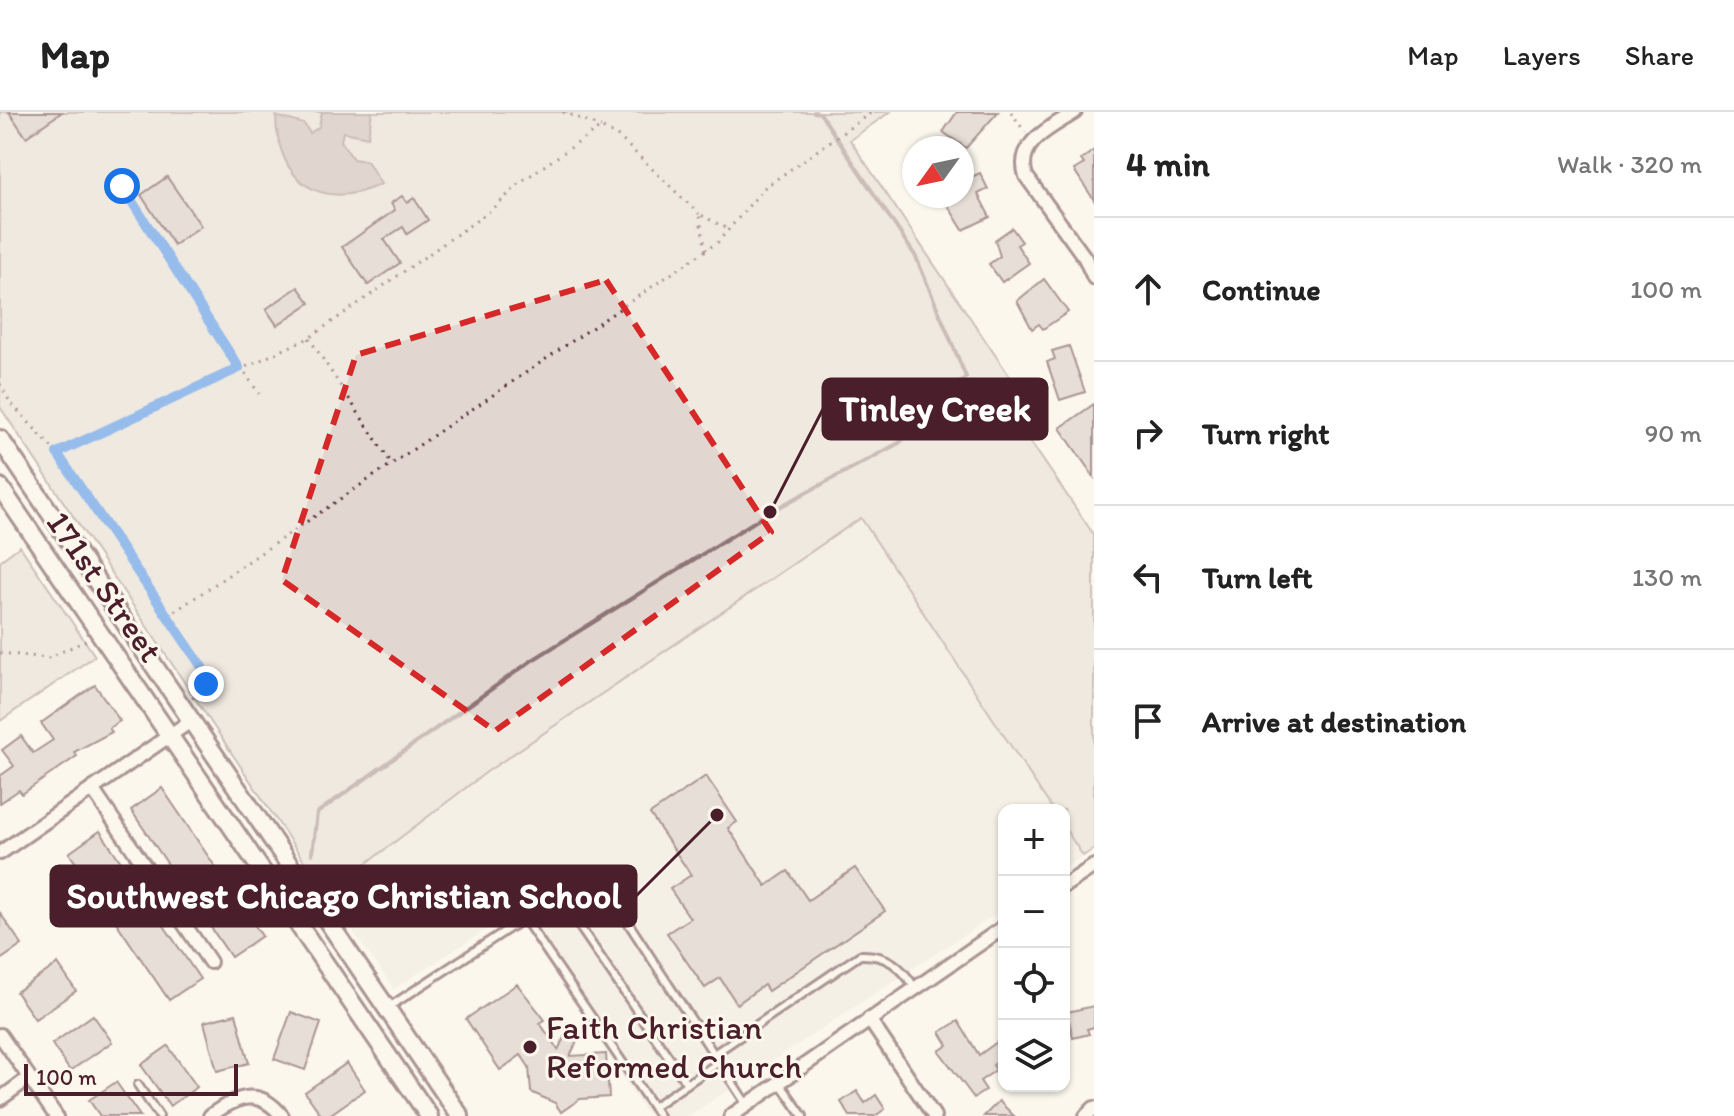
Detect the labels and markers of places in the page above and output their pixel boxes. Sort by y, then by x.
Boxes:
callout: Tinley Creek [823,379,1047,439]
callout: Southwest Chicago Christian School [51,866,636,926]
place label: Faith Christian Reformed Church [546,1007,802,1087]
marker: Faith Christian Reformed Church [521,1038,539,1056]

